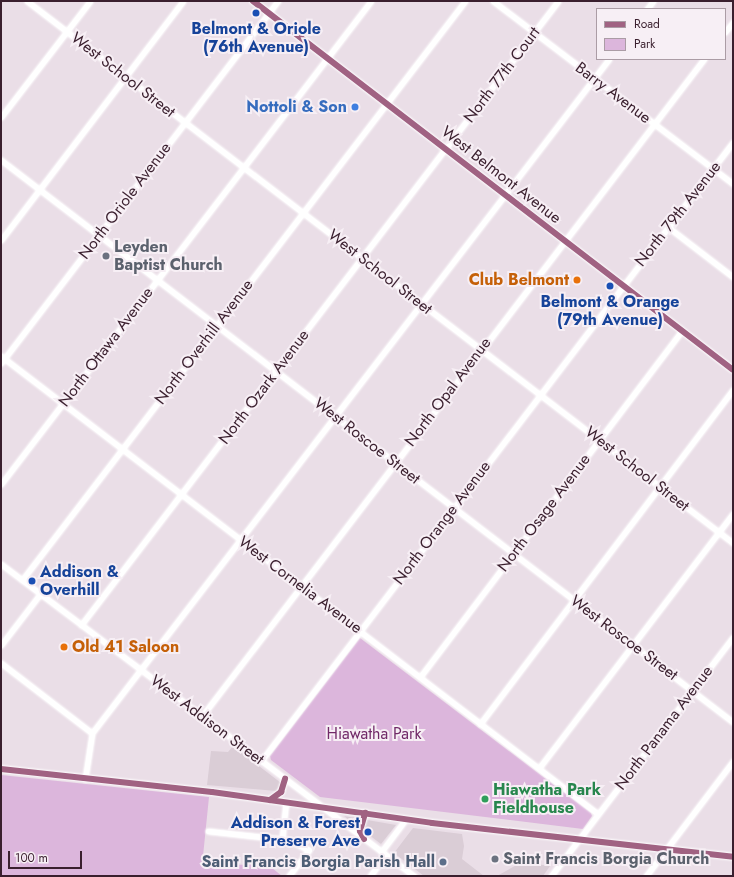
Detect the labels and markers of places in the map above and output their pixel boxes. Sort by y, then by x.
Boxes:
marker: Belmont & Oriole (76th Avenue) [251,8,261,18]
place label: Belmont & Oriole (76th Avenue) [191,19,321,57]
place label: Nottoli & Son [246,97,347,117]
marker: Nottoli & Son [350,102,360,112]
place label: Leyden Baptist Church [114,237,223,275]
marker: Leyden Baptist Church [101,251,111,261]
place label: Club Belmont [469,270,569,290]
marker: Club Belmont [572,275,582,285]
marker: Belmont & Orange (79th Avenue) [605,281,615,291]
place label: Belmont & Orange (79th Avenue) [540,292,680,330]
place label: Addison & Overhill [40,562,119,600]
marker: Addison & Overhill [27,576,37,586]
place label: Old 41 Saloon [72,637,179,657]
marker: Old 41 Saloon [59,642,69,652]
place label: Hiawatha Park Fieldhouse [493,780,601,818]
marker: Hiawatha Park Fieldhouse [480,794,490,804]
place label: Addison & Forest Preserve Ave [231,813,360,851]
marker: Addison & Forest Preserve Ave [363,827,373,837]
place label: Saint Francis Borgia Church [503,849,709,869]
place label: Saint Francis Borgia Parish Hall [201,852,435,872]
marker: Saint Francis Borgia Church [490,854,500,864]
marker: Saint Francis Borgia Parish Hall [438,857,448,867]

